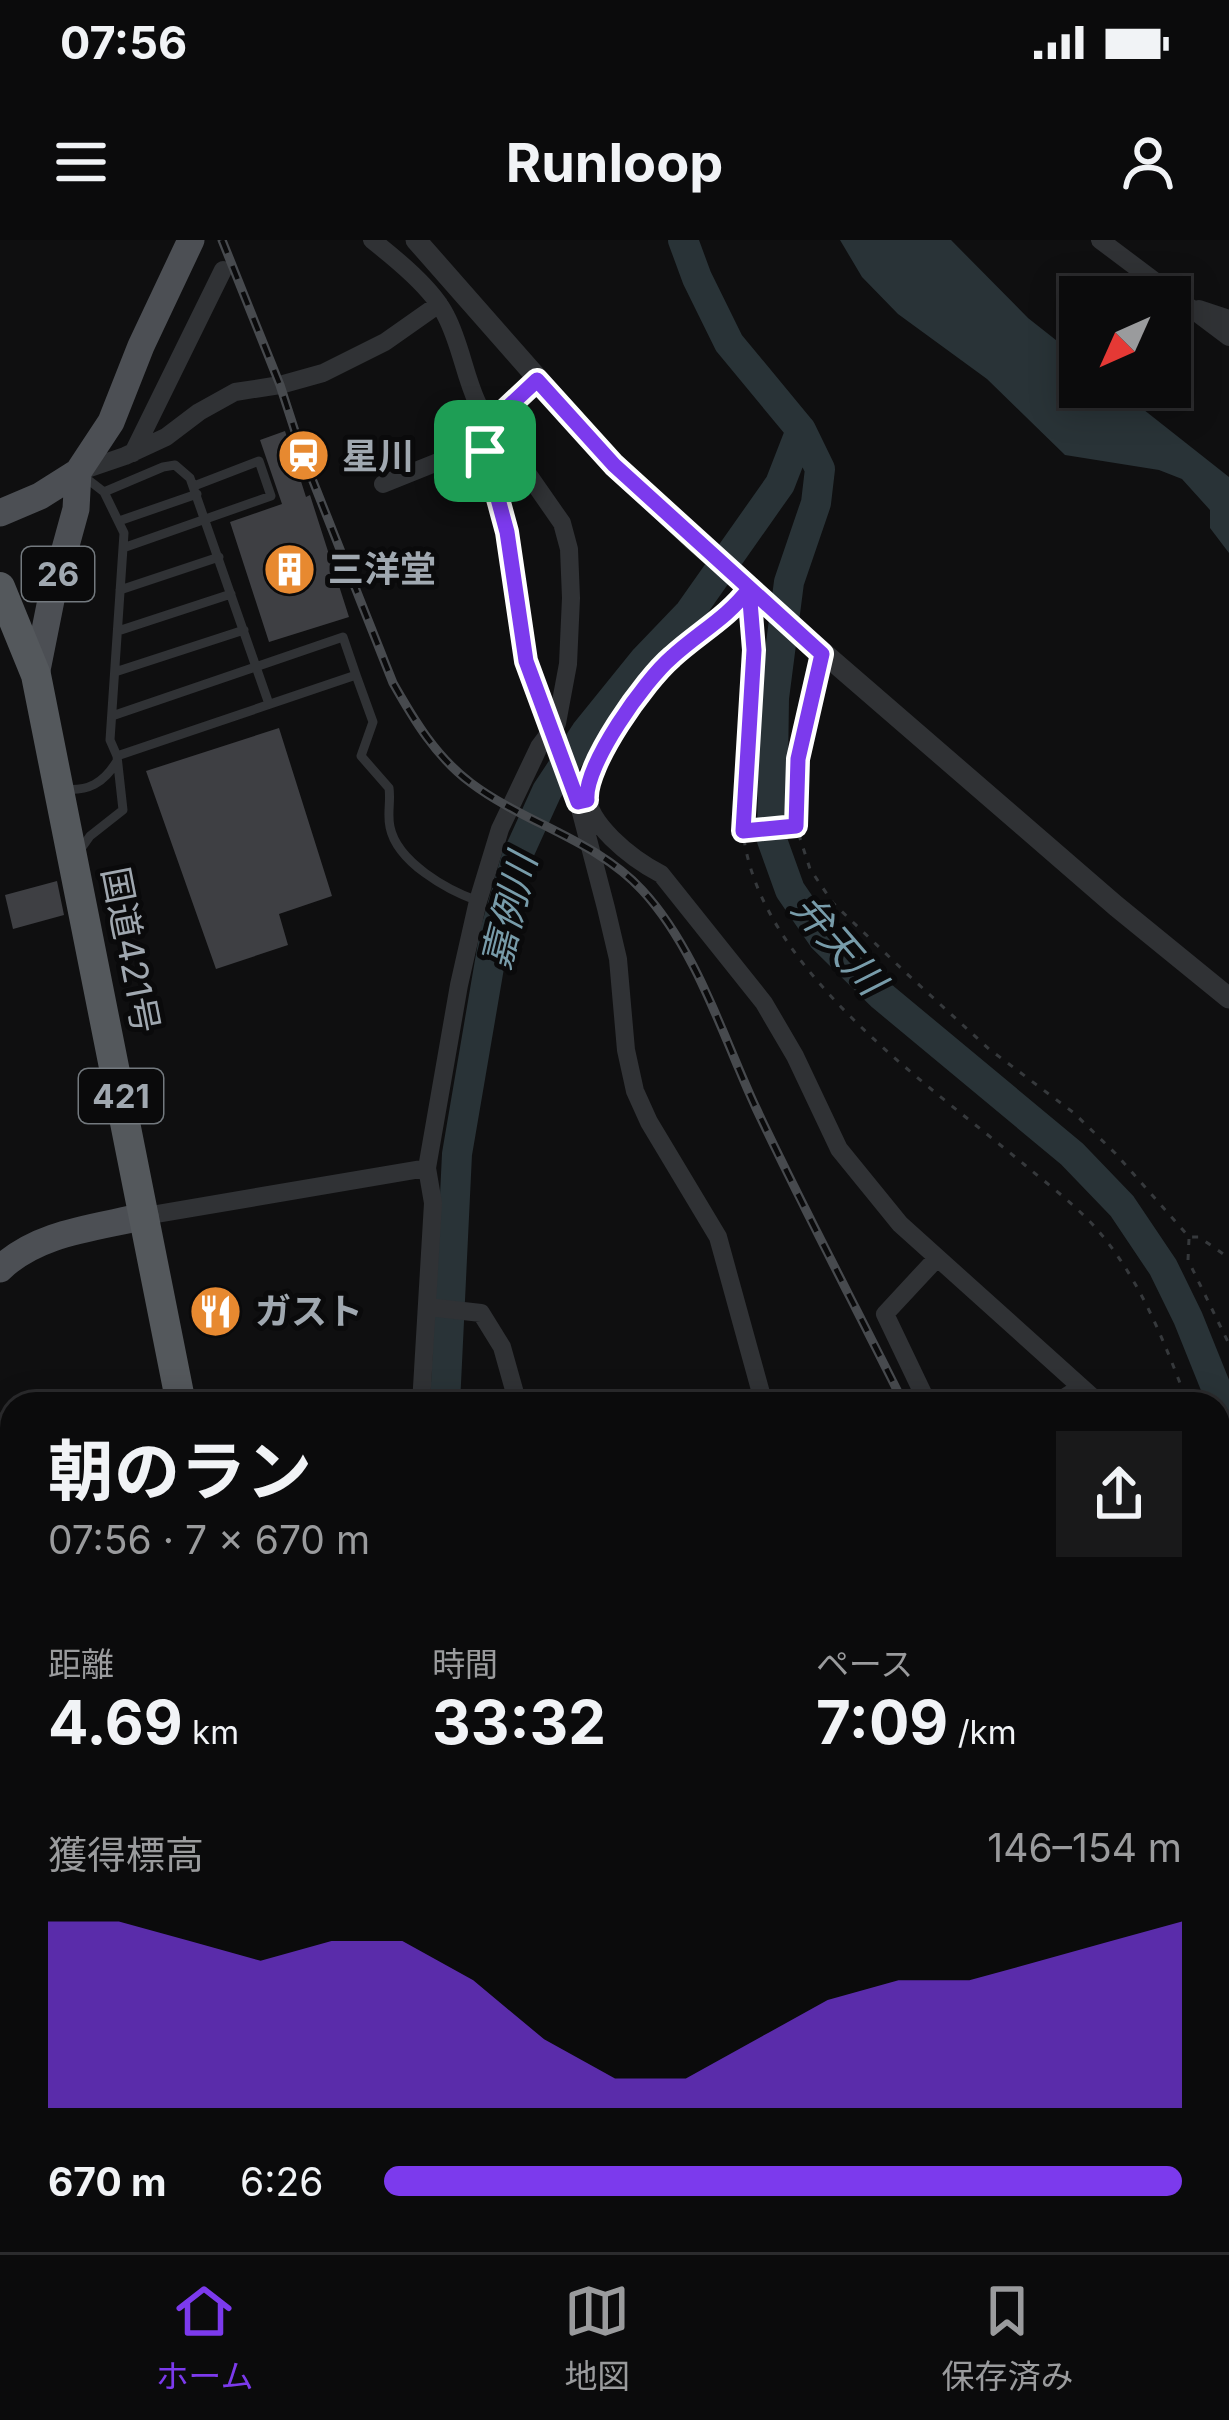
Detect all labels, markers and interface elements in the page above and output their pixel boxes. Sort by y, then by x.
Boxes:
text: 07:56 [60,15,187,70]
icon: menu [48,129,114,195]
icon: person [1115,129,1181,195]
text: Runloop [506,130,723,195]
north arrow [1059,276,1191,408]
map controls [1059,276,1191,408]
pin [434,400,536,502]
icon: arrive [452,418,518,484]
station icon: 星川 [275,428,331,484]
place label: 星川 [342,434,414,478]
building icon: 三洋堂 [261,541,317,597]
road number: 26 [22,547,94,601]
place label: 三洋堂 [328,547,436,591]
water label: 嘉例川 [472,845,546,973]
street label: 国道421号 [93,863,169,1037]
water label: 弁天川 [783,884,898,1006]
road number: 421 [79,1069,163,1123]
restaurant icon: ガスト [188,1283,244,1339]
place label: ガスト [255,1289,363,1333]
text: 朝のラン [48,1431,312,1511]
button: share [1056,1431,1182,1557]
text: 07:56 · 7 × 670 m [48,1516,370,1563]
text: 距離 [48,1644,114,1684]
text: 時間 [432,1644,498,1684]
text: ペース [816,1644,913,1684]
text: 4.69 [48,1686,183,1758]
text: 33:32 [432,1686,606,1758]
text: 7:09 [816,1686,948,1758]
text: km [183,1712,239,1752]
text: /km [948,1712,1017,1752]
text: 146–154 m [987,1824,1182,1871]
text: 獲得標高 [48,1831,204,1878]
text: 670 m [48,2158,167,2205]
text: 6:26 [240,2158,323,2205]
tab: ホーム [155,2278,254,2398]
tab: 地図 [564,2278,630,2398]
tab: 保存済み [941,2278,1073,2398]

